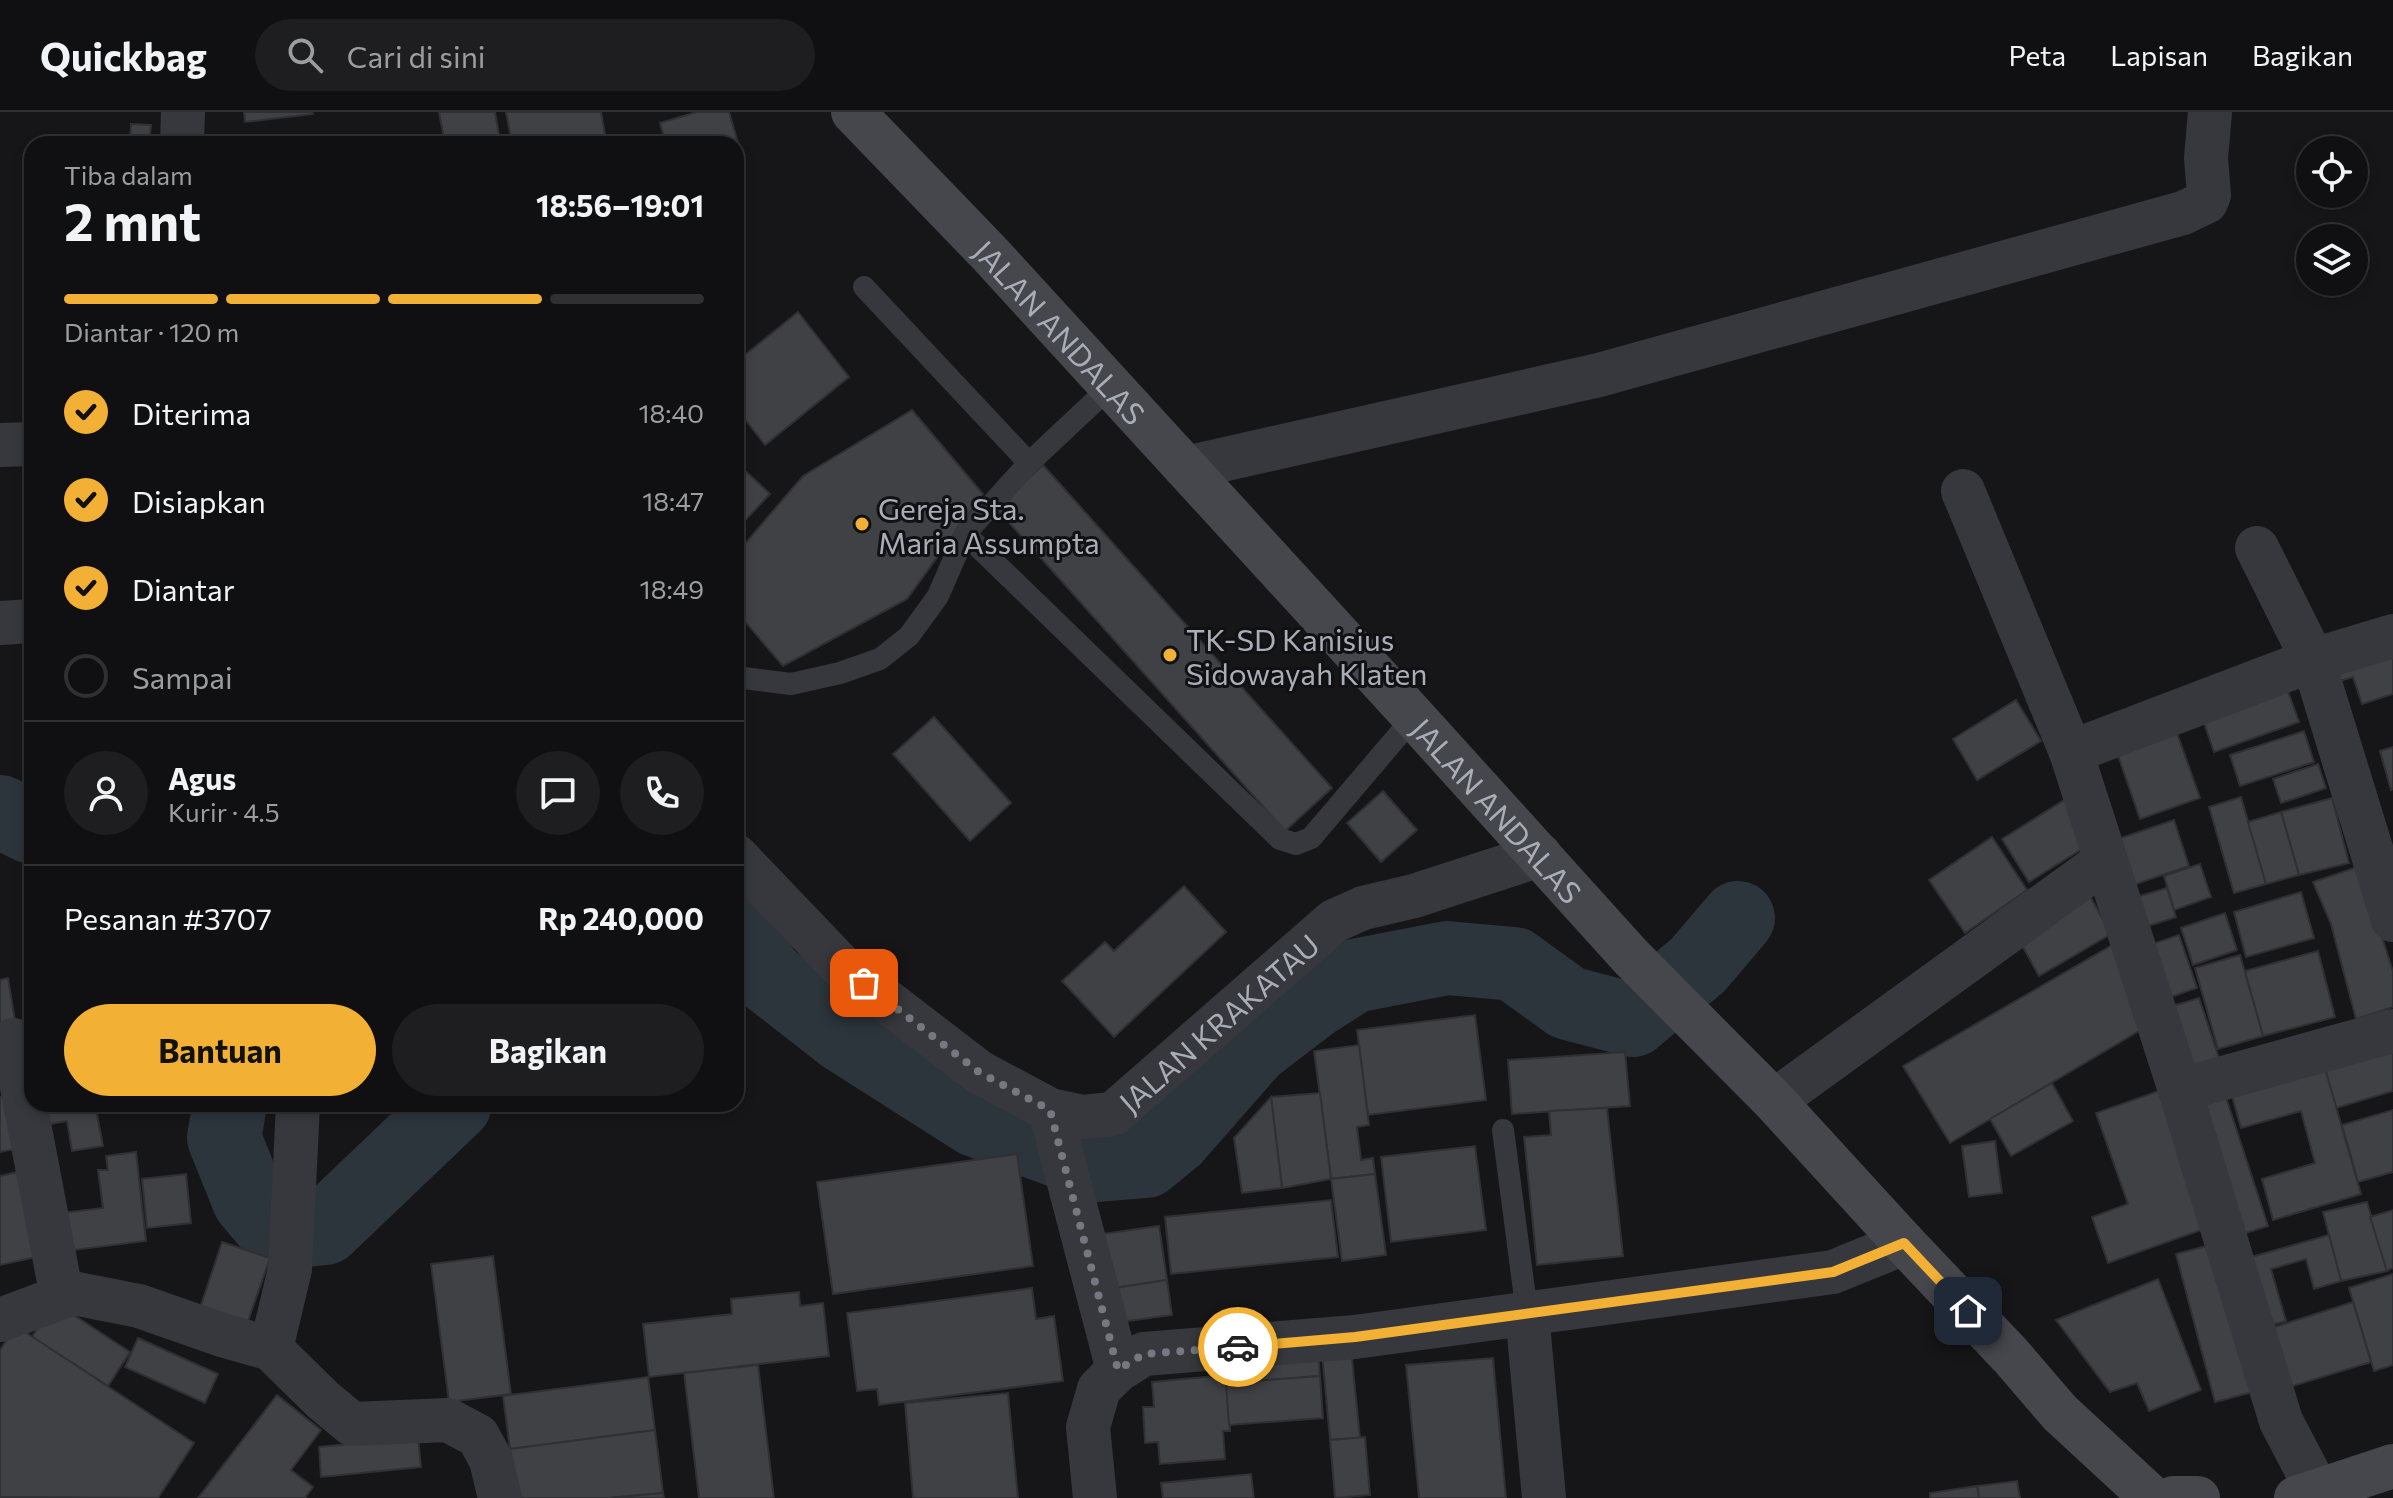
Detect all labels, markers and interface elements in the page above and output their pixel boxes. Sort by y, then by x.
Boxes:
search box [255,19,815,91]
text: Quickbag [40,32,207,79]
icon: search [283,33,327,77]
text: Cari di sini [347,37,486,74]
text: Peta [2008,38,2066,72]
text: Lapisan [2110,38,2208,72]
text: Bagikan [2252,38,2353,72]
map controls [2296,136,2368,296]
button: locate [2296,136,2368,208]
text: Tiba dalam [64,159,193,190]
text: 18:56–19:01 [536,186,704,223]
text: 2 mnt [64,188,201,252]
button: layers [2296,224,2368,296]
street label: JALAN ANDALAS [967,231,1154,431]
text: Diantar · 120 m [64,316,239,347]
icon: check [64,390,108,434]
text: Diterima [132,394,251,431]
text: 18:40 [638,397,704,428]
icon: check [64,478,108,522]
text: Disiapkan [132,482,266,519]
text: 18:47 [642,485,704,516]
place label: Gereja Sta. Maria Assumpta [878,489,1100,560]
marker: Gereja Sta. Maria Assumpta [853,515,871,533]
icon: check [64,566,108,610]
text: Diantar [132,570,235,607]
text: 18:49 [640,573,704,604]
place label: TK-SD Kanisius Sidowayah Klaten [1186,620,1427,691]
marker: TK-SD Kanisius Sidowayah Klaten [1161,646,1179,664]
text: Sampai [132,658,233,695]
street label: JALAN ANDALAS [1405,710,1591,910]
button: person [64,751,148,835]
button: chat [516,751,600,835]
button: phone [620,751,704,835]
text: Agus [168,759,236,796]
text: Kurir · 4.5 [168,796,280,827]
text: Pesanan #3707 [64,899,272,936]
text: Rp 240,000 [538,899,704,936]
street label: JALAN KRAKATAU [1111,925,1326,1119]
pin [830,949,898,1017]
icon: bag [842,961,886,1005]
button: Bantuan [64,1004,376,1096]
button: Bagikan [392,1004,704,1096]
pin [1934,1277,2002,1345]
icon: home [1946,1289,1990,1333]
courier [1198,1307,1278,1387]
icon: car [1216,1325,1260,1369]

